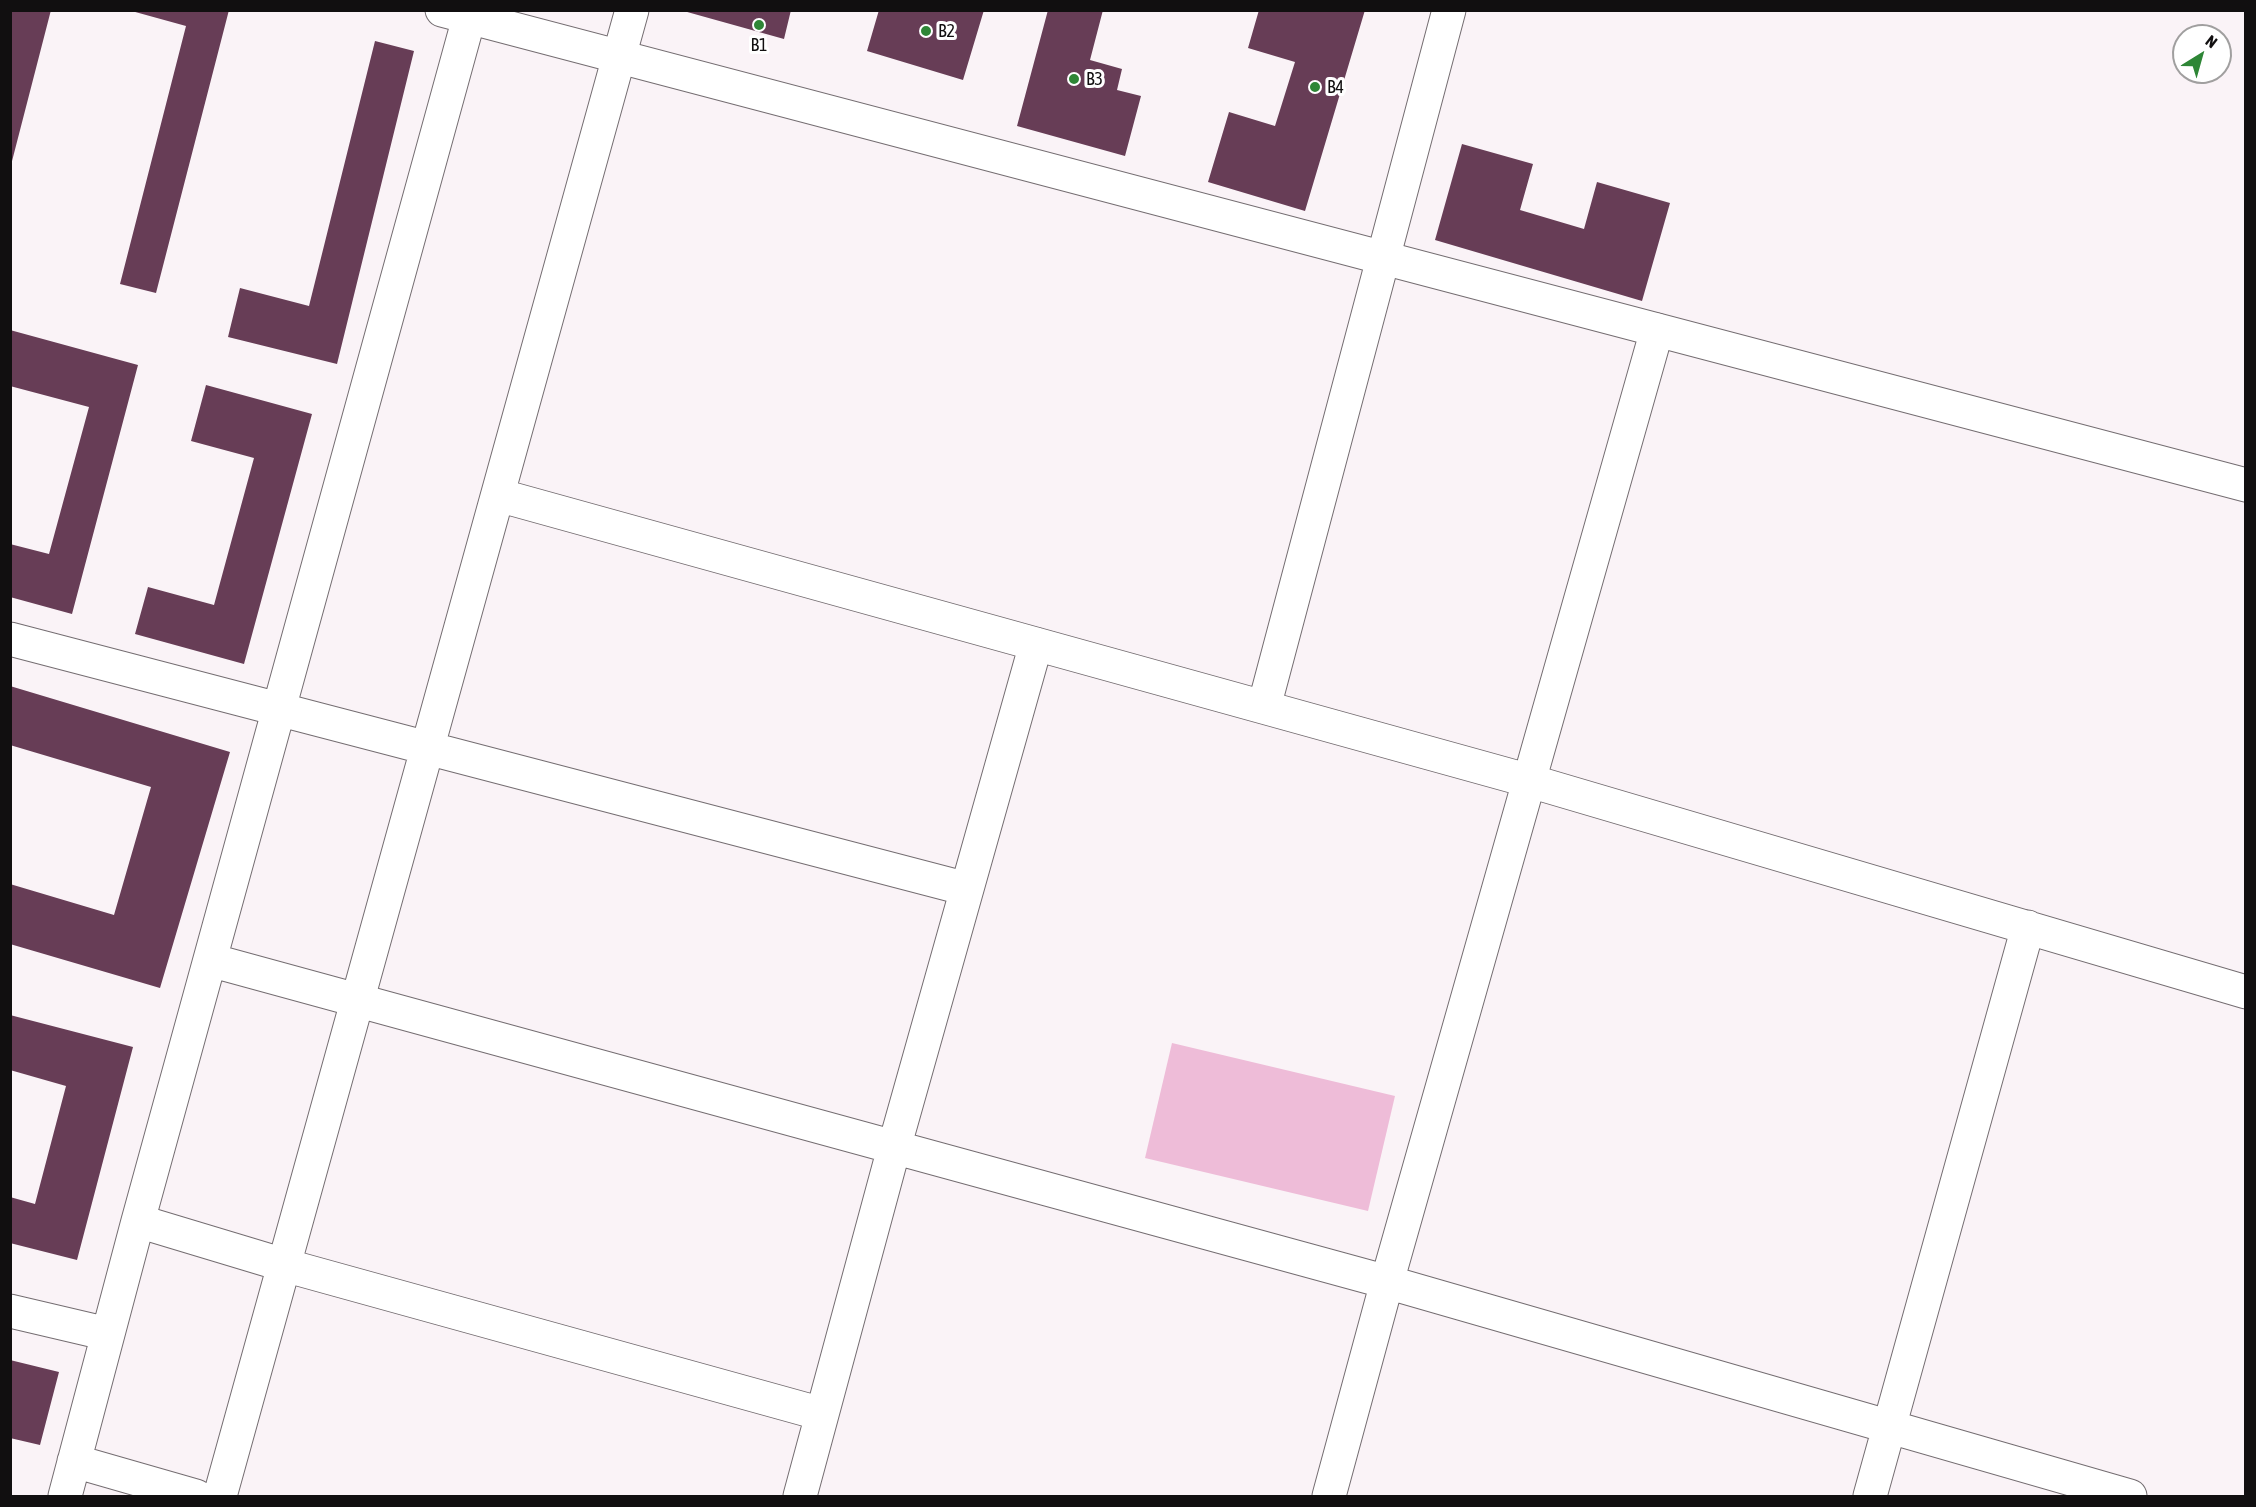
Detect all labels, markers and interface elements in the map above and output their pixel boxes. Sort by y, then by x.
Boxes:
marker: B1 [752,18,766,32]
place label: B2 [938,20,955,42]
marker: B2 [919,24,933,38]
north arrow [2172,24,2232,84]
text: N [2202,31,2221,51]
place label: B1 [751,34,767,56]
place label: B3 [1086,68,1103,90]
marker: B3 [1067,72,1081,86]
place label: B4 [1327,76,1344,98]
marker: B4 [1308,80,1322,94]

